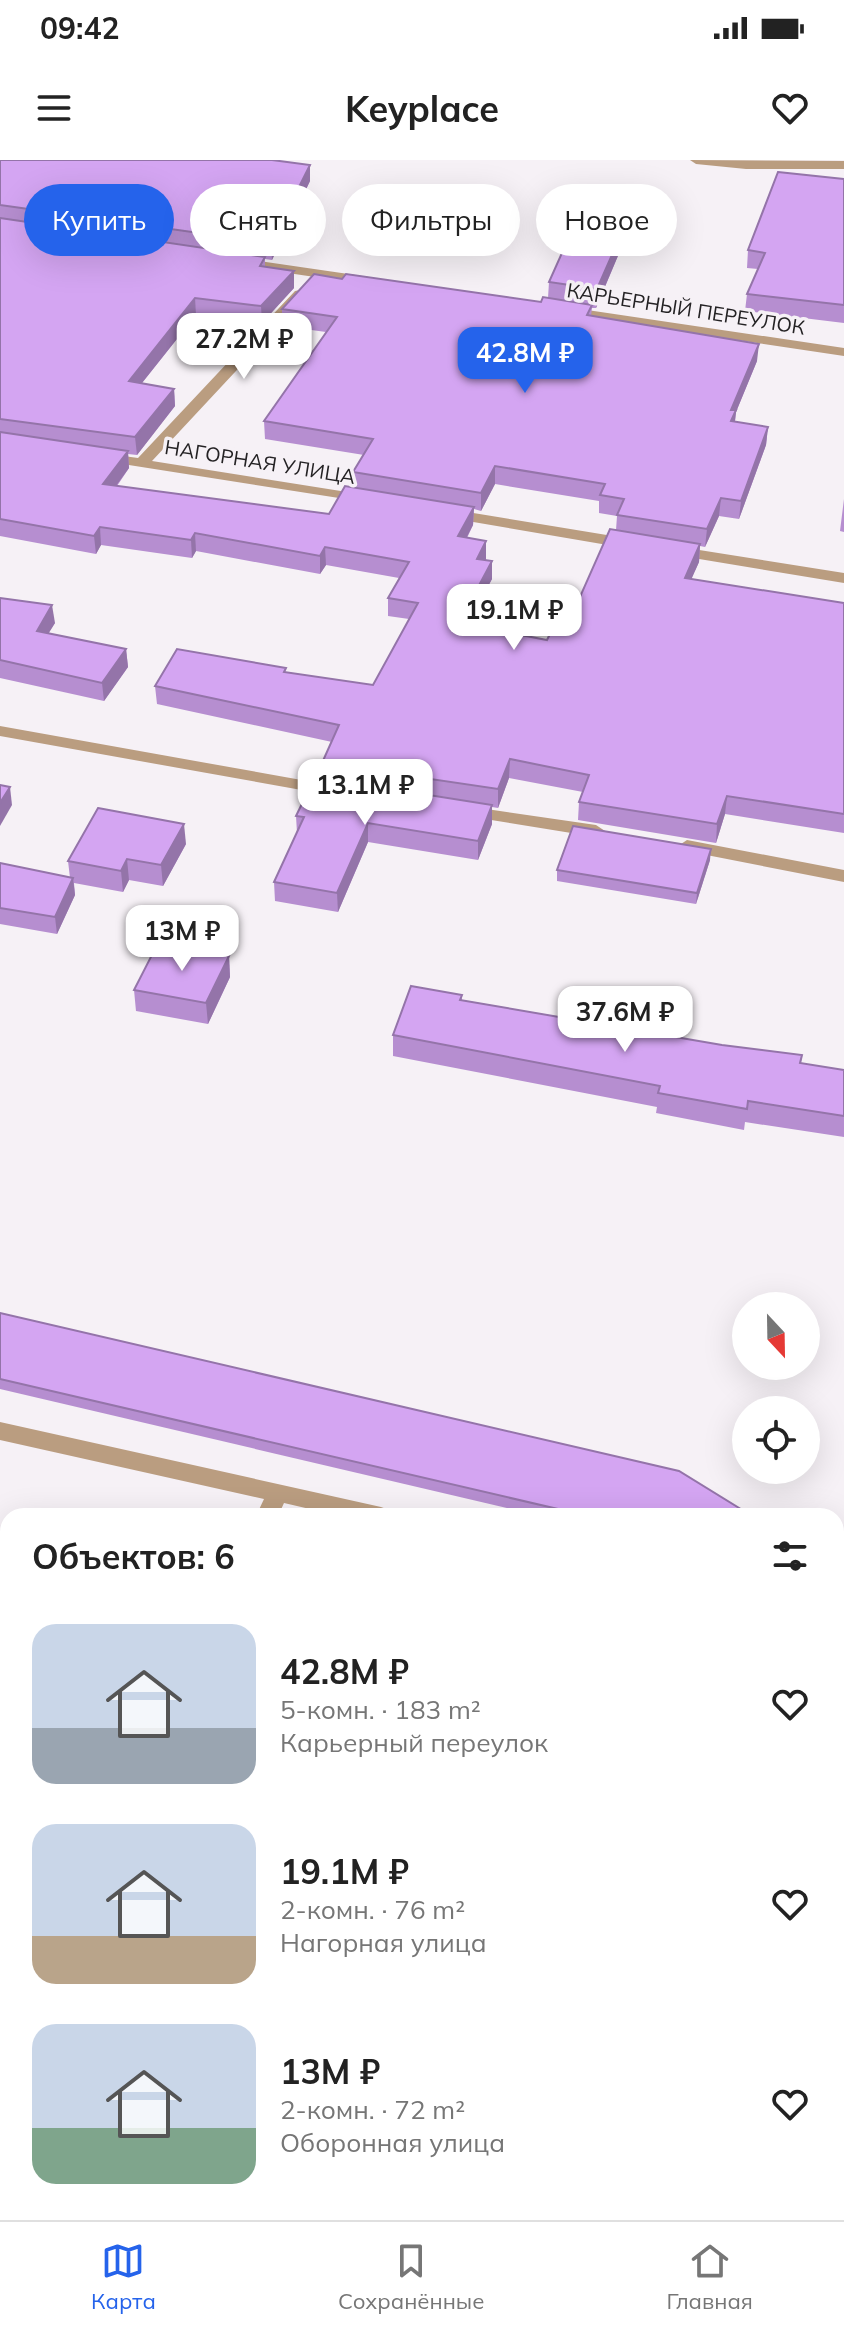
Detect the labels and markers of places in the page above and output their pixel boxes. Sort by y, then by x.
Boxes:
pin: 27.2M ₽ [170,313,318,381]
pin: 42.8M ₽ [451,327,599,395]
pin: 19.1M ₽ [440,584,588,652]
pin: 13.1M ₽ [291,759,439,827]
pin: 13M ₽ [126,905,238,973]
pin: 37.6M ₽ [551,986,699,1054]

